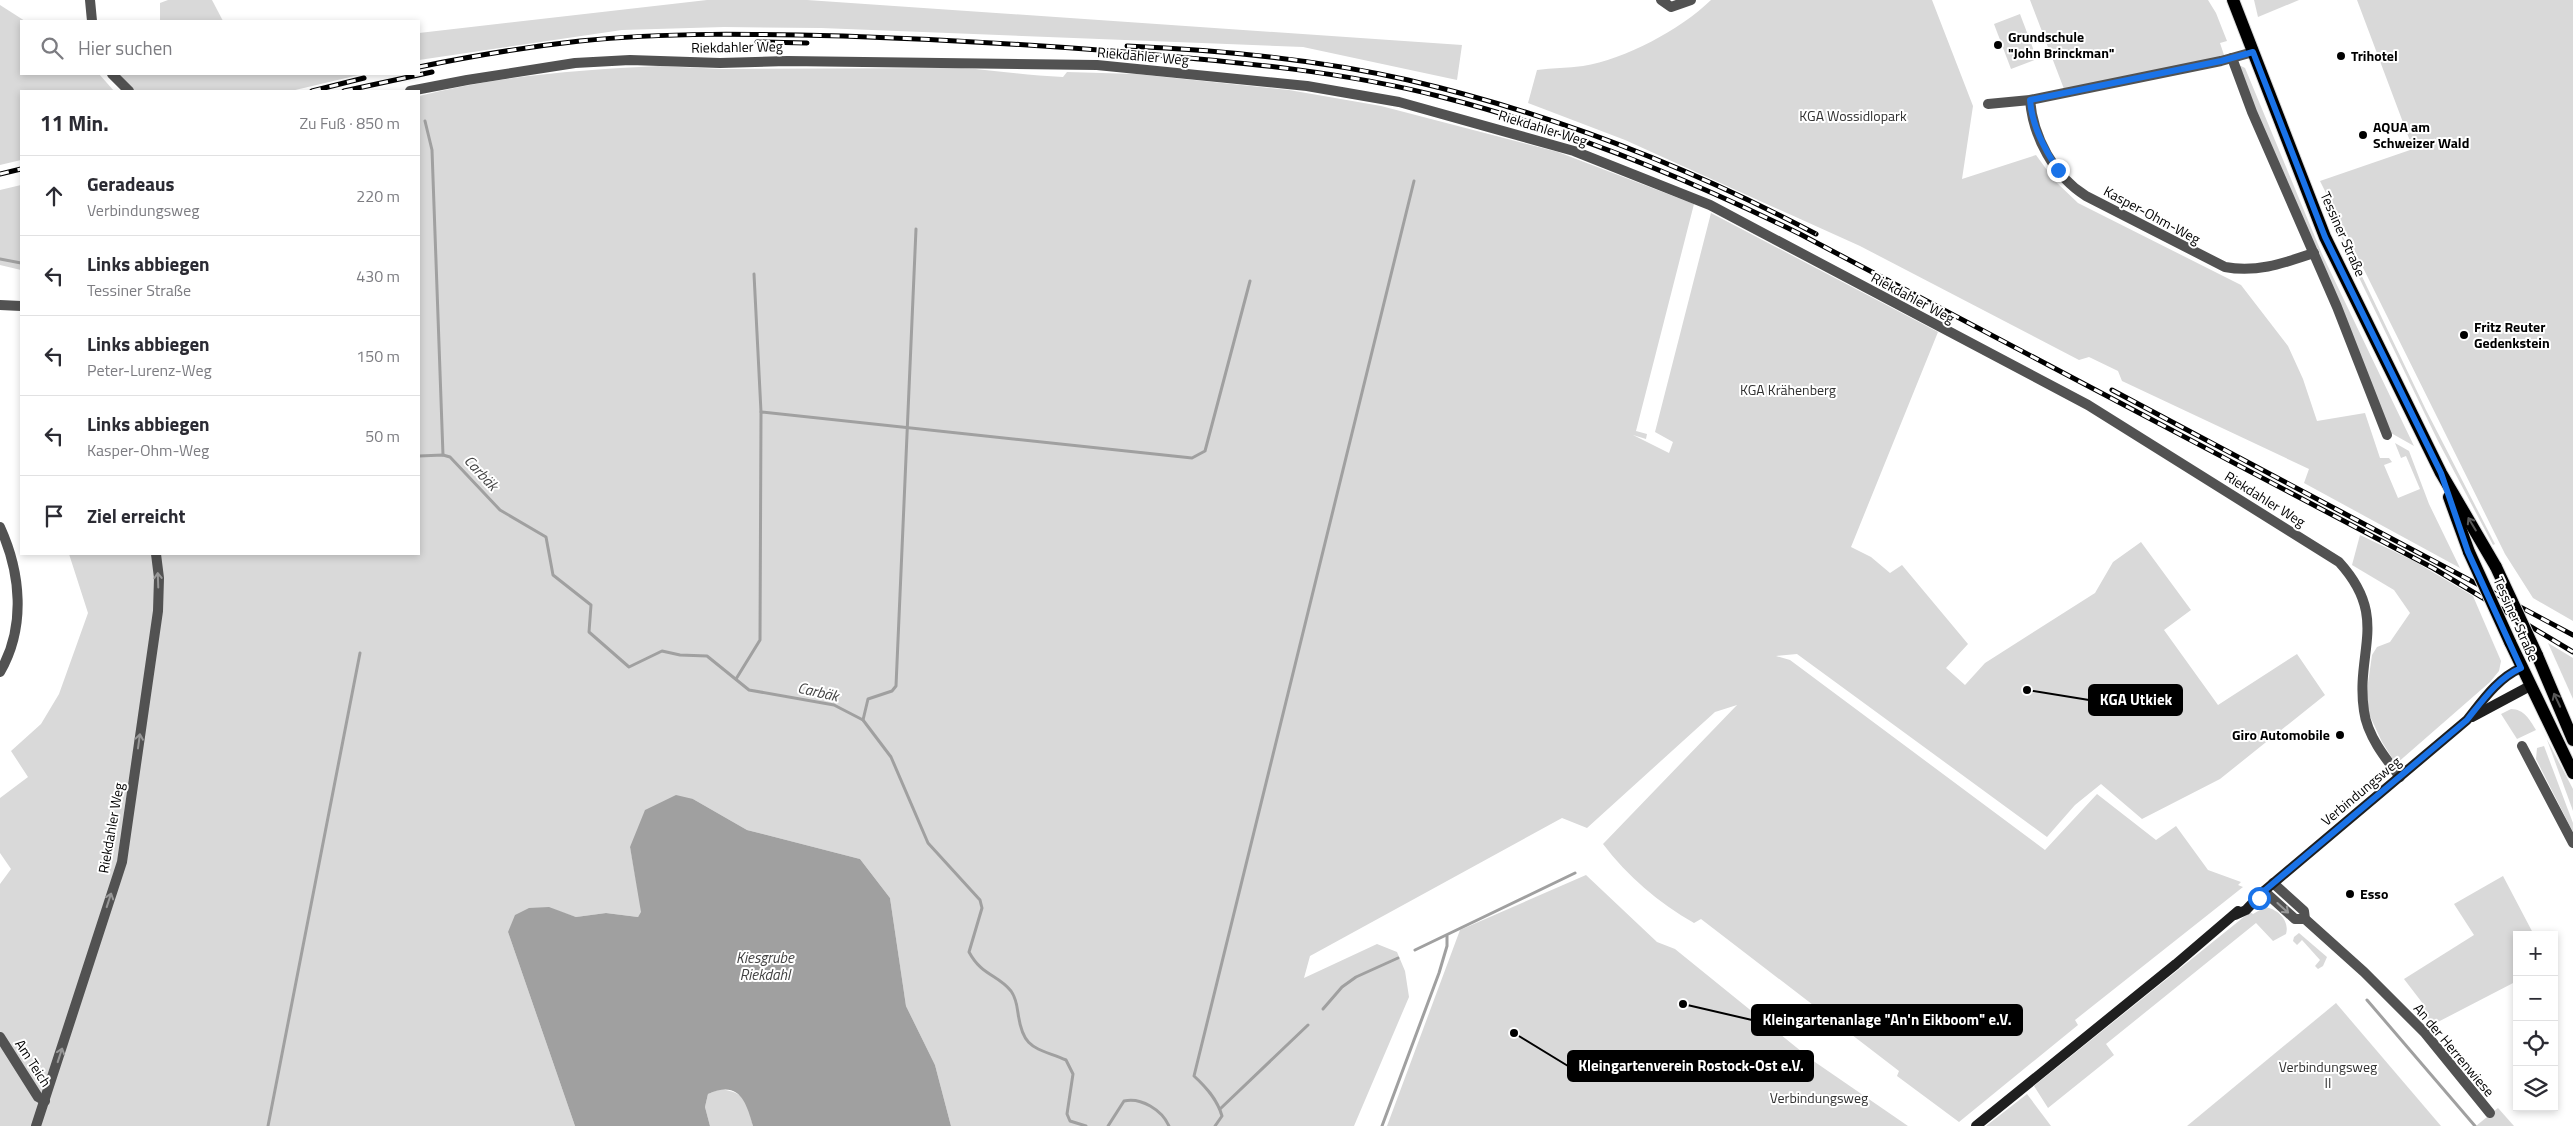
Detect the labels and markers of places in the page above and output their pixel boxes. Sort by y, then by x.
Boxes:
place label: Grundschule "John Brinckman" [2008,26,2115,63]
marker: Grundschule "John Brinckman" [1992,39,2004,51]
place label: Trihotel [2351,45,2398,66]
marker: Trihotel [2335,50,2347,62]
place label: AQUA am Schweizer Wald [2373,116,2469,153]
marker: AQUA am Schweizer Wald [2357,129,2369,141]
place label: Fritz Reuter Gedenkstein [2474,316,2550,353]
marker: Fritz Reuter Gedenkstein [2458,329,2470,341]
callout: KGA Utkiek [2089,685,2182,715]
place label: Giro Automobile [2232,724,2330,745]
marker: Giro Automobile [2334,729,2346,741]
place label: Esso [2360,883,2388,904]
marker: Esso [2344,888,2356,900]
callout: Kleingartenanlage "An'n Eikboom" e.V. [1752,1005,2022,1035]
callout: Kleingartenverein Rostock-Ost e.V. [1568,1051,1813,1081]

